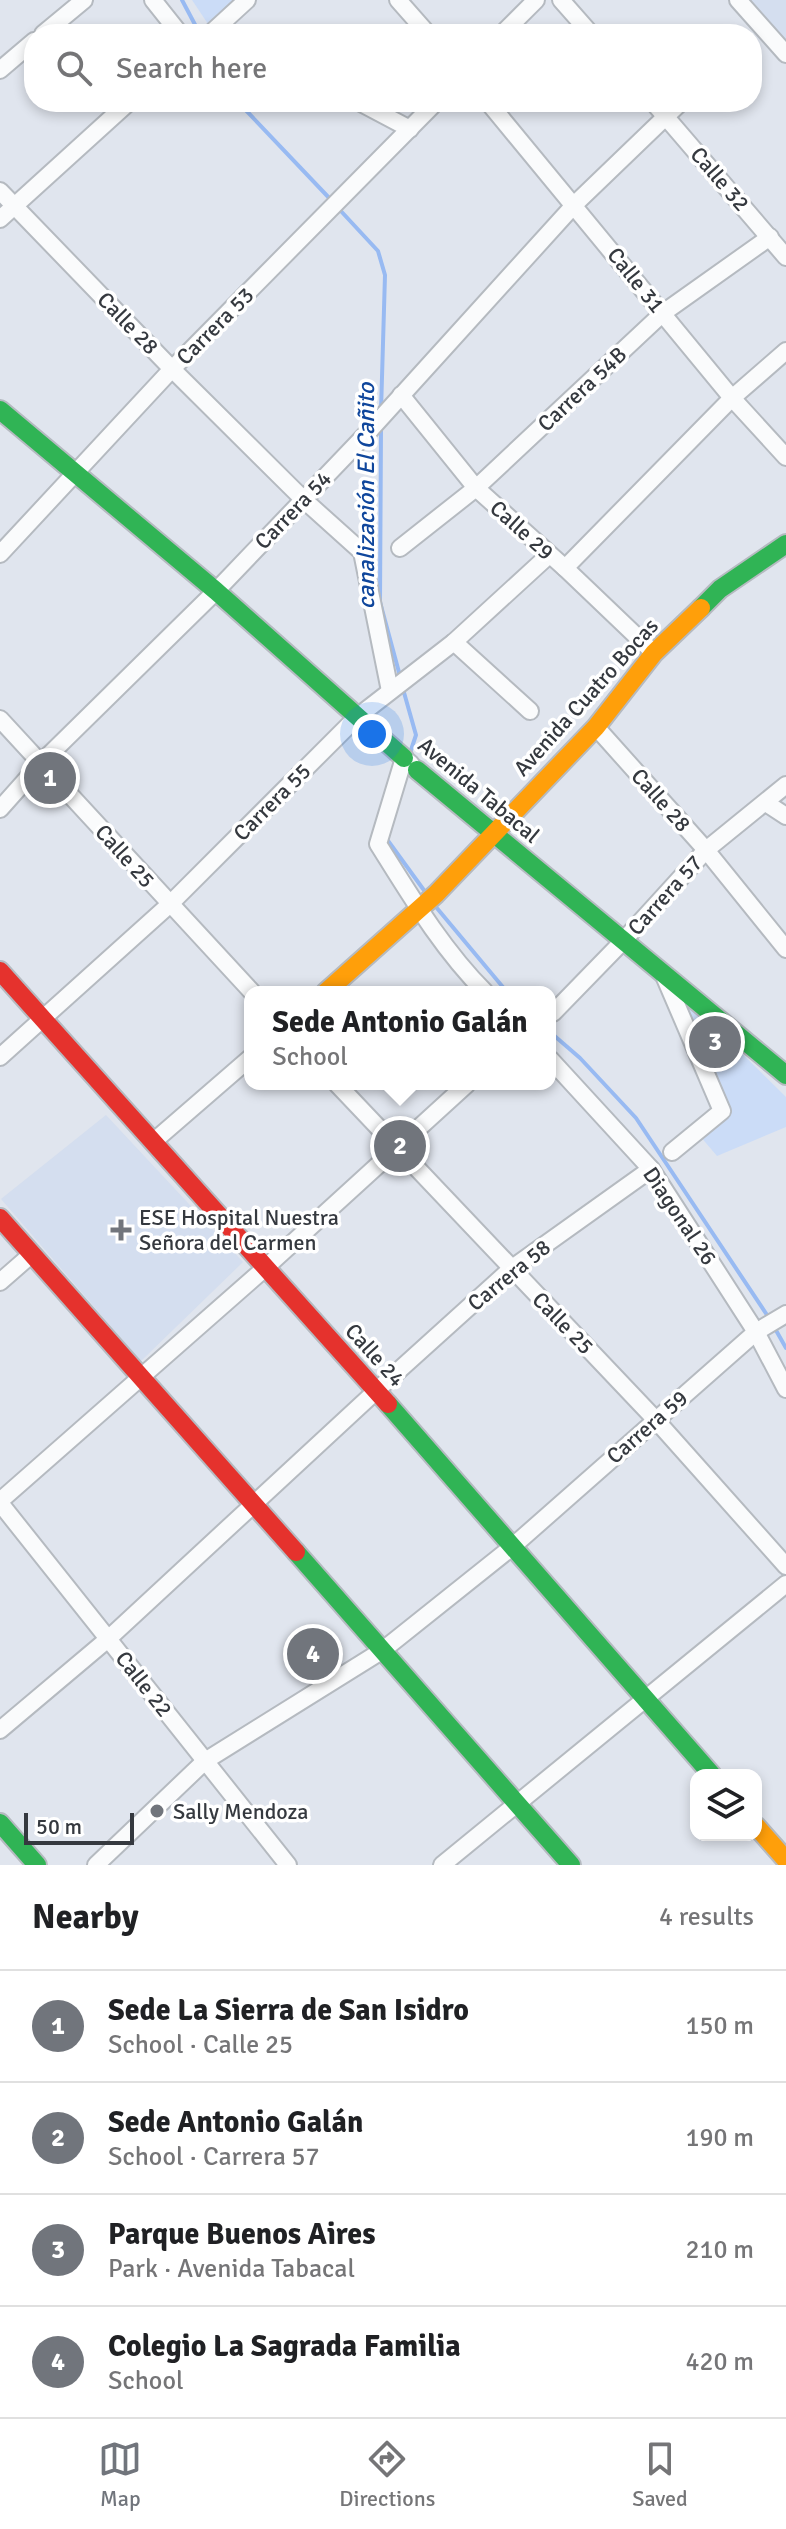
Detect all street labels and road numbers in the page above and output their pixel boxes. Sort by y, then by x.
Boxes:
street label: Calle 32 [685,141,755,217]
street label: Calle 31 [601,242,671,318]
street label: Carrera 53 [171,282,259,370]
street label: Calle 28 [92,286,164,360]
street label: Carrera 54B [532,341,632,437]
street label: Carrera 54 [249,465,337,555]
street label: Calle 29 [485,494,559,566]
street label: Avenida Cuatro Bocas [508,612,664,782]
street label: Avenida Tabacal [413,731,545,849]
street label: Carrera 55 [228,758,316,846]
street label: Calle 28 [625,763,697,837]
street label: Calle 25 [89,819,161,893]
street label: Carrera 57 [622,849,708,941]
street label: Diagonal 26 [637,1162,723,1270]
street label: Carrera 58 [462,1233,556,1317]
street label: Calle 25 [527,1286,599,1360]
street label: Calle 24 [339,1318,411,1392]
street label: Carrera 59 [601,1384,693,1470]
street label: Calle 22 [110,1646,178,1722]

